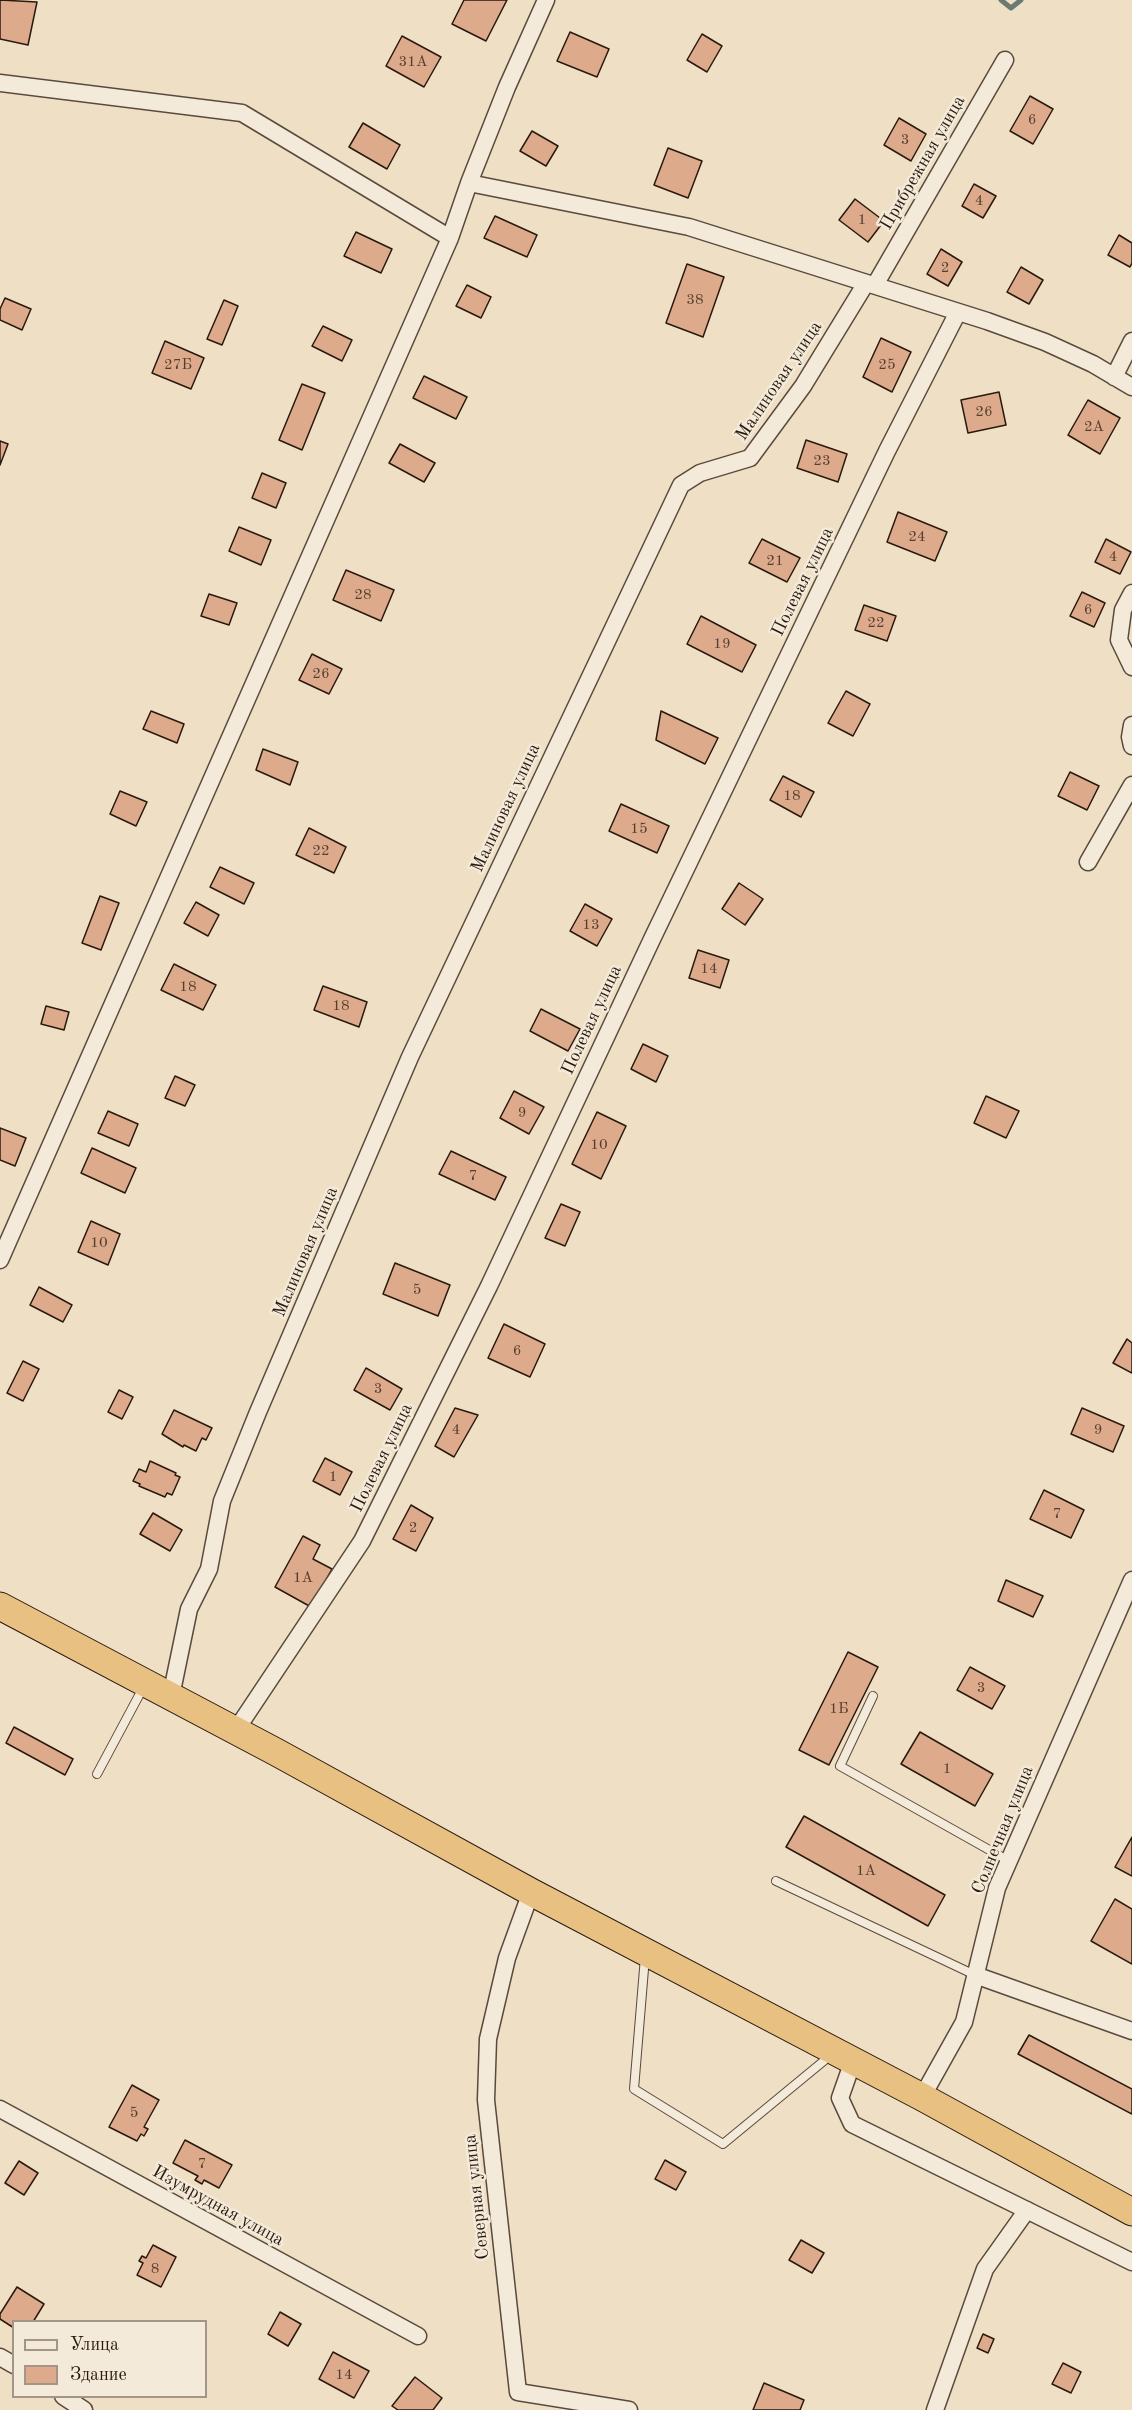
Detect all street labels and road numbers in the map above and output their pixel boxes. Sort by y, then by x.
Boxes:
street label: Прибрежная улица [876,92,970,234]
street label: Малиновая улица [731,317,827,445]
street label: Полевая улица [767,524,839,640]
street label: Малиновая улица [467,740,545,876]
street label: Полевая улица [557,962,627,1078]
street label: Малиновая улица [269,1184,343,1320]
street label: Полевая улица [346,1400,418,1516]
street label: Солнечная улица [967,1763,1039,1897]
street label: Северная улица [460,2133,494,2261]
street label: Изумрудная улица [148,2161,288,2251]

